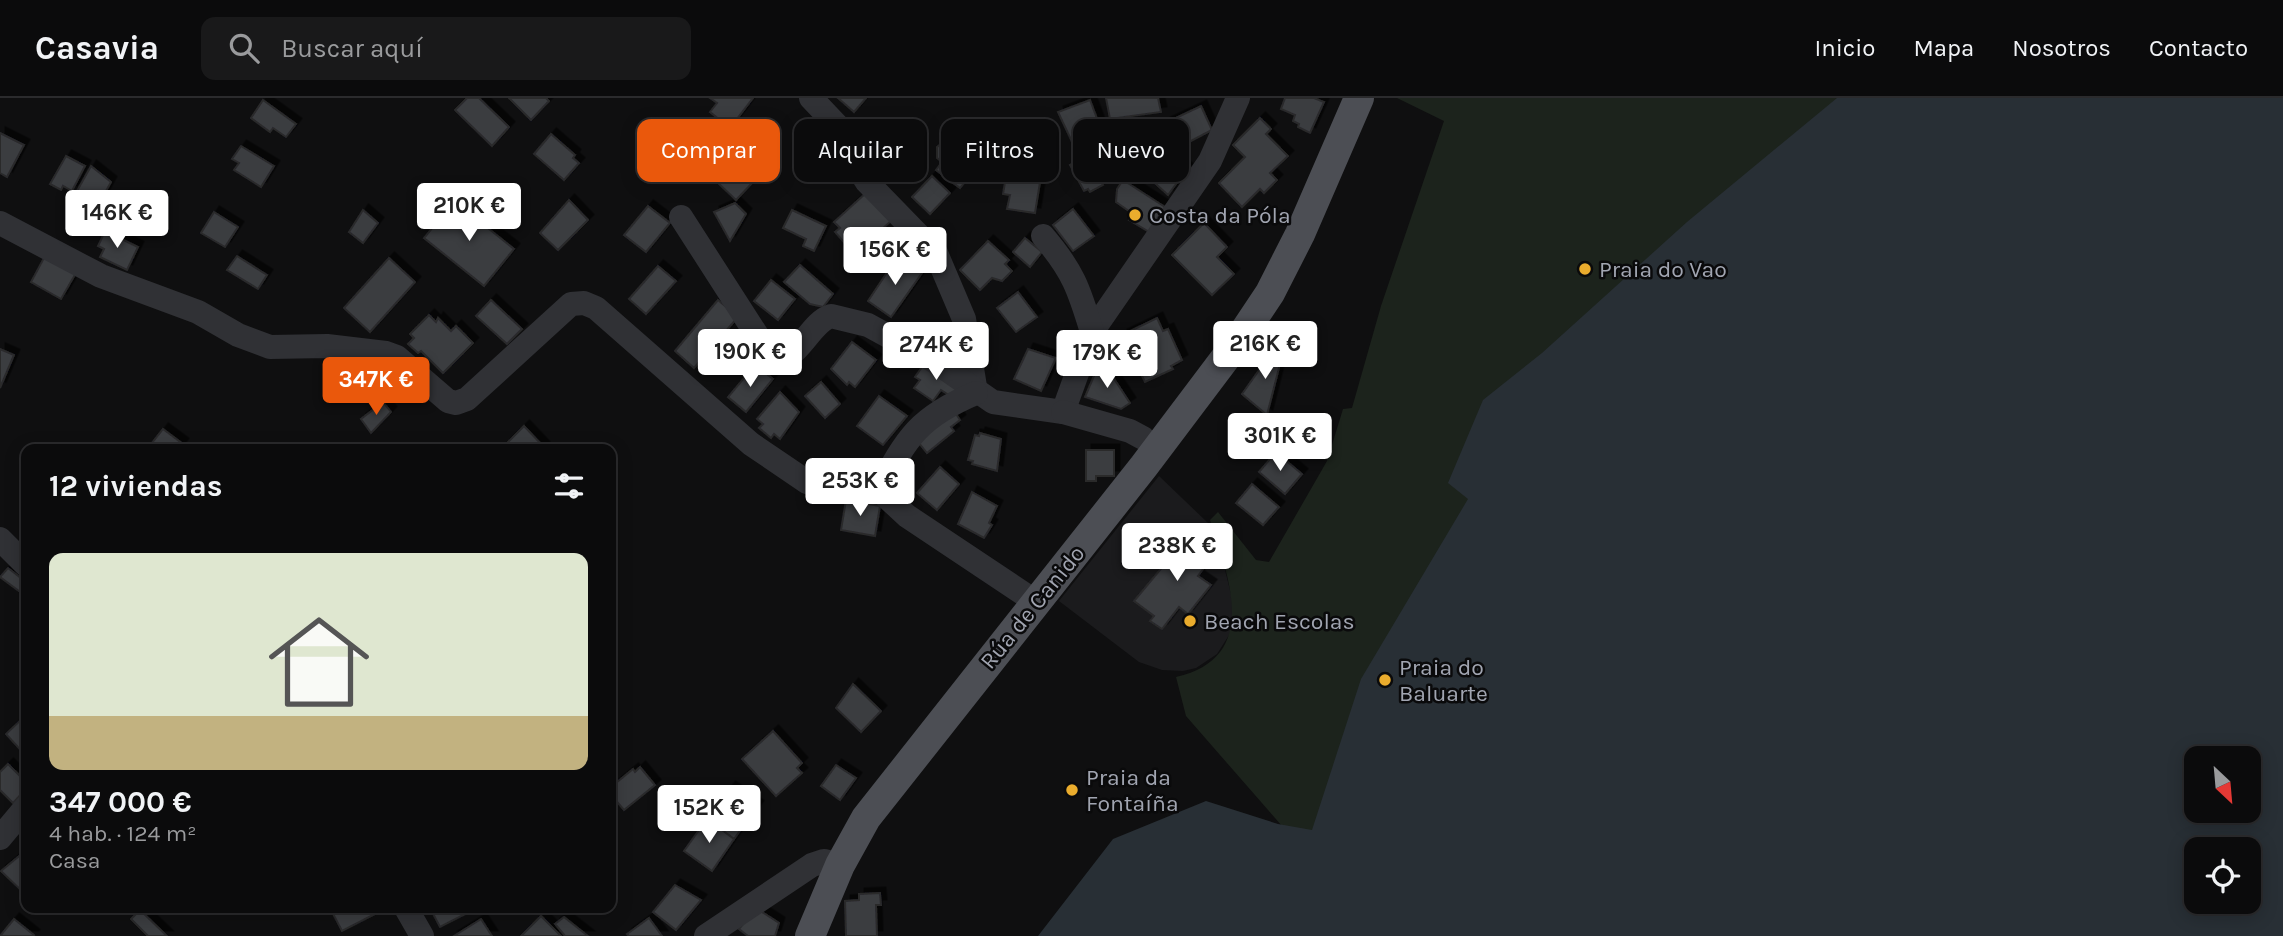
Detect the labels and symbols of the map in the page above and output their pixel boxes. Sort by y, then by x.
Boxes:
pin: 210K € [412,184,526,243]
pin: 146K € [60,190,174,250]
place label: Costa da Póla [1149,202,1291,229]
marker: Costa da Póla [1127,207,1143,223]
pin: 156K € [838,228,952,287]
place label: Praia do Vao [1599,256,1727,283]
marker: Praia do Vao [1577,261,1593,277]
pin: 274K € [879,322,993,382]
pin: 216K € [1208,322,1322,381]
pin: 190K € [693,330,807,389]
pin: 179K € [1050,330,1164,390]
pin: 347K € [319,358,433,417]
pin: 301K € [1223,414,1337,473]
pin: 253K € [803,458,917,518]
pin: 238K € [1120,524,1234,583]
street label: Rúa de Canido [974,540,1090,674]
place label: Beach Escolas [1204,608,1355,635]
marker: Beach Escolas [1182,613,1198,629]
place label: Praia do Baluarte [1399,654,1488,707]
marker: Praia do Baluarte [1377,672,1393,688]
north arrow [2184,746,2261,822]
place label: Praia da Fontaíña [1086,764,1179,817]
marker: Praia da Fontaíña [1064,782,1080,798]
pin: 152K € [652,786,766,845]

